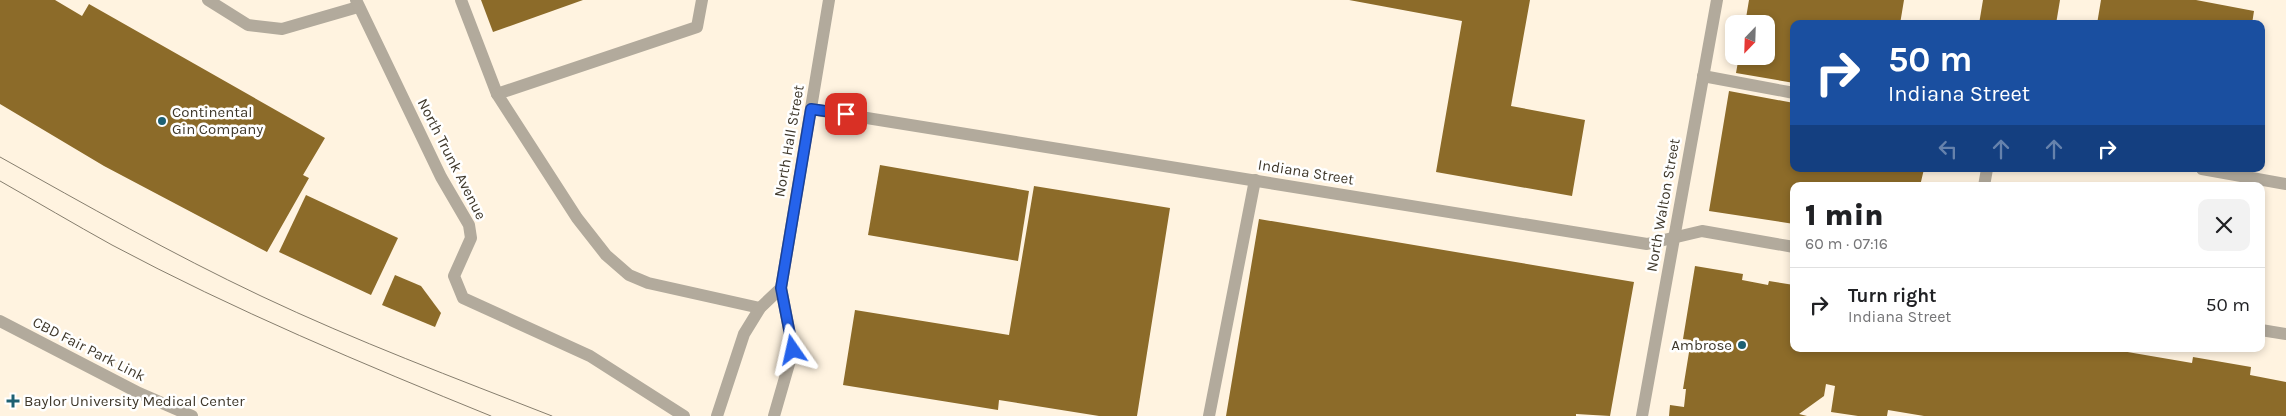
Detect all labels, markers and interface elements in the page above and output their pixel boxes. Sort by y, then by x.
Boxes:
north arrow [1725,15,1775,65]
map controls [1725,15,1775,65]
text: 50 m [1888,39,1973,80]
icon: right [1805,40,1870,105]
text: Indiana Street [1888,81,2030,107]
street label: North Hall Street [770,83,808,198]
pin [825,93,867,135]
street label: North Trunk Avenue [414,95,490,223]
icon: arrive [832,100,860,128]
place label: Continental Gin Company [172,103,263,138]
marker: Continental Gin Company [156,115,168,127]
icon: left [1934,135,1962,163]
icon: ahead [1987,135,2015,163]
icon: ahead [2040,135,2068,163]
icon: right [2093,135,2121,163]
street label: North Walton Street [1642,137,1684,273]
street label: Indiana Street [1257,156,1356,189]
text: 1 min [1805,197,1884,233]
button: close [2198,199,2250,251]
text: 60 m · 07:16 [1805,234,1888,253]
text: Turn right [1848,285,1937,307]
icon: right [1805,291,1833,319]
text: 50 m [2206,294,2250,316]
text: Indiana Street [1848,307,1951,326]
street label: CBD Fair Park Link [30,313,148,385]
position arrow [766,323,818,375]
place label: Ambrose [1671,336,1732,354]
marker: Ambrose [1736,339,1748,351]
place label: Baylor University Medical Center [24,392,245,410]
marker: Baylor University Medical Center [6,394,20,408]

